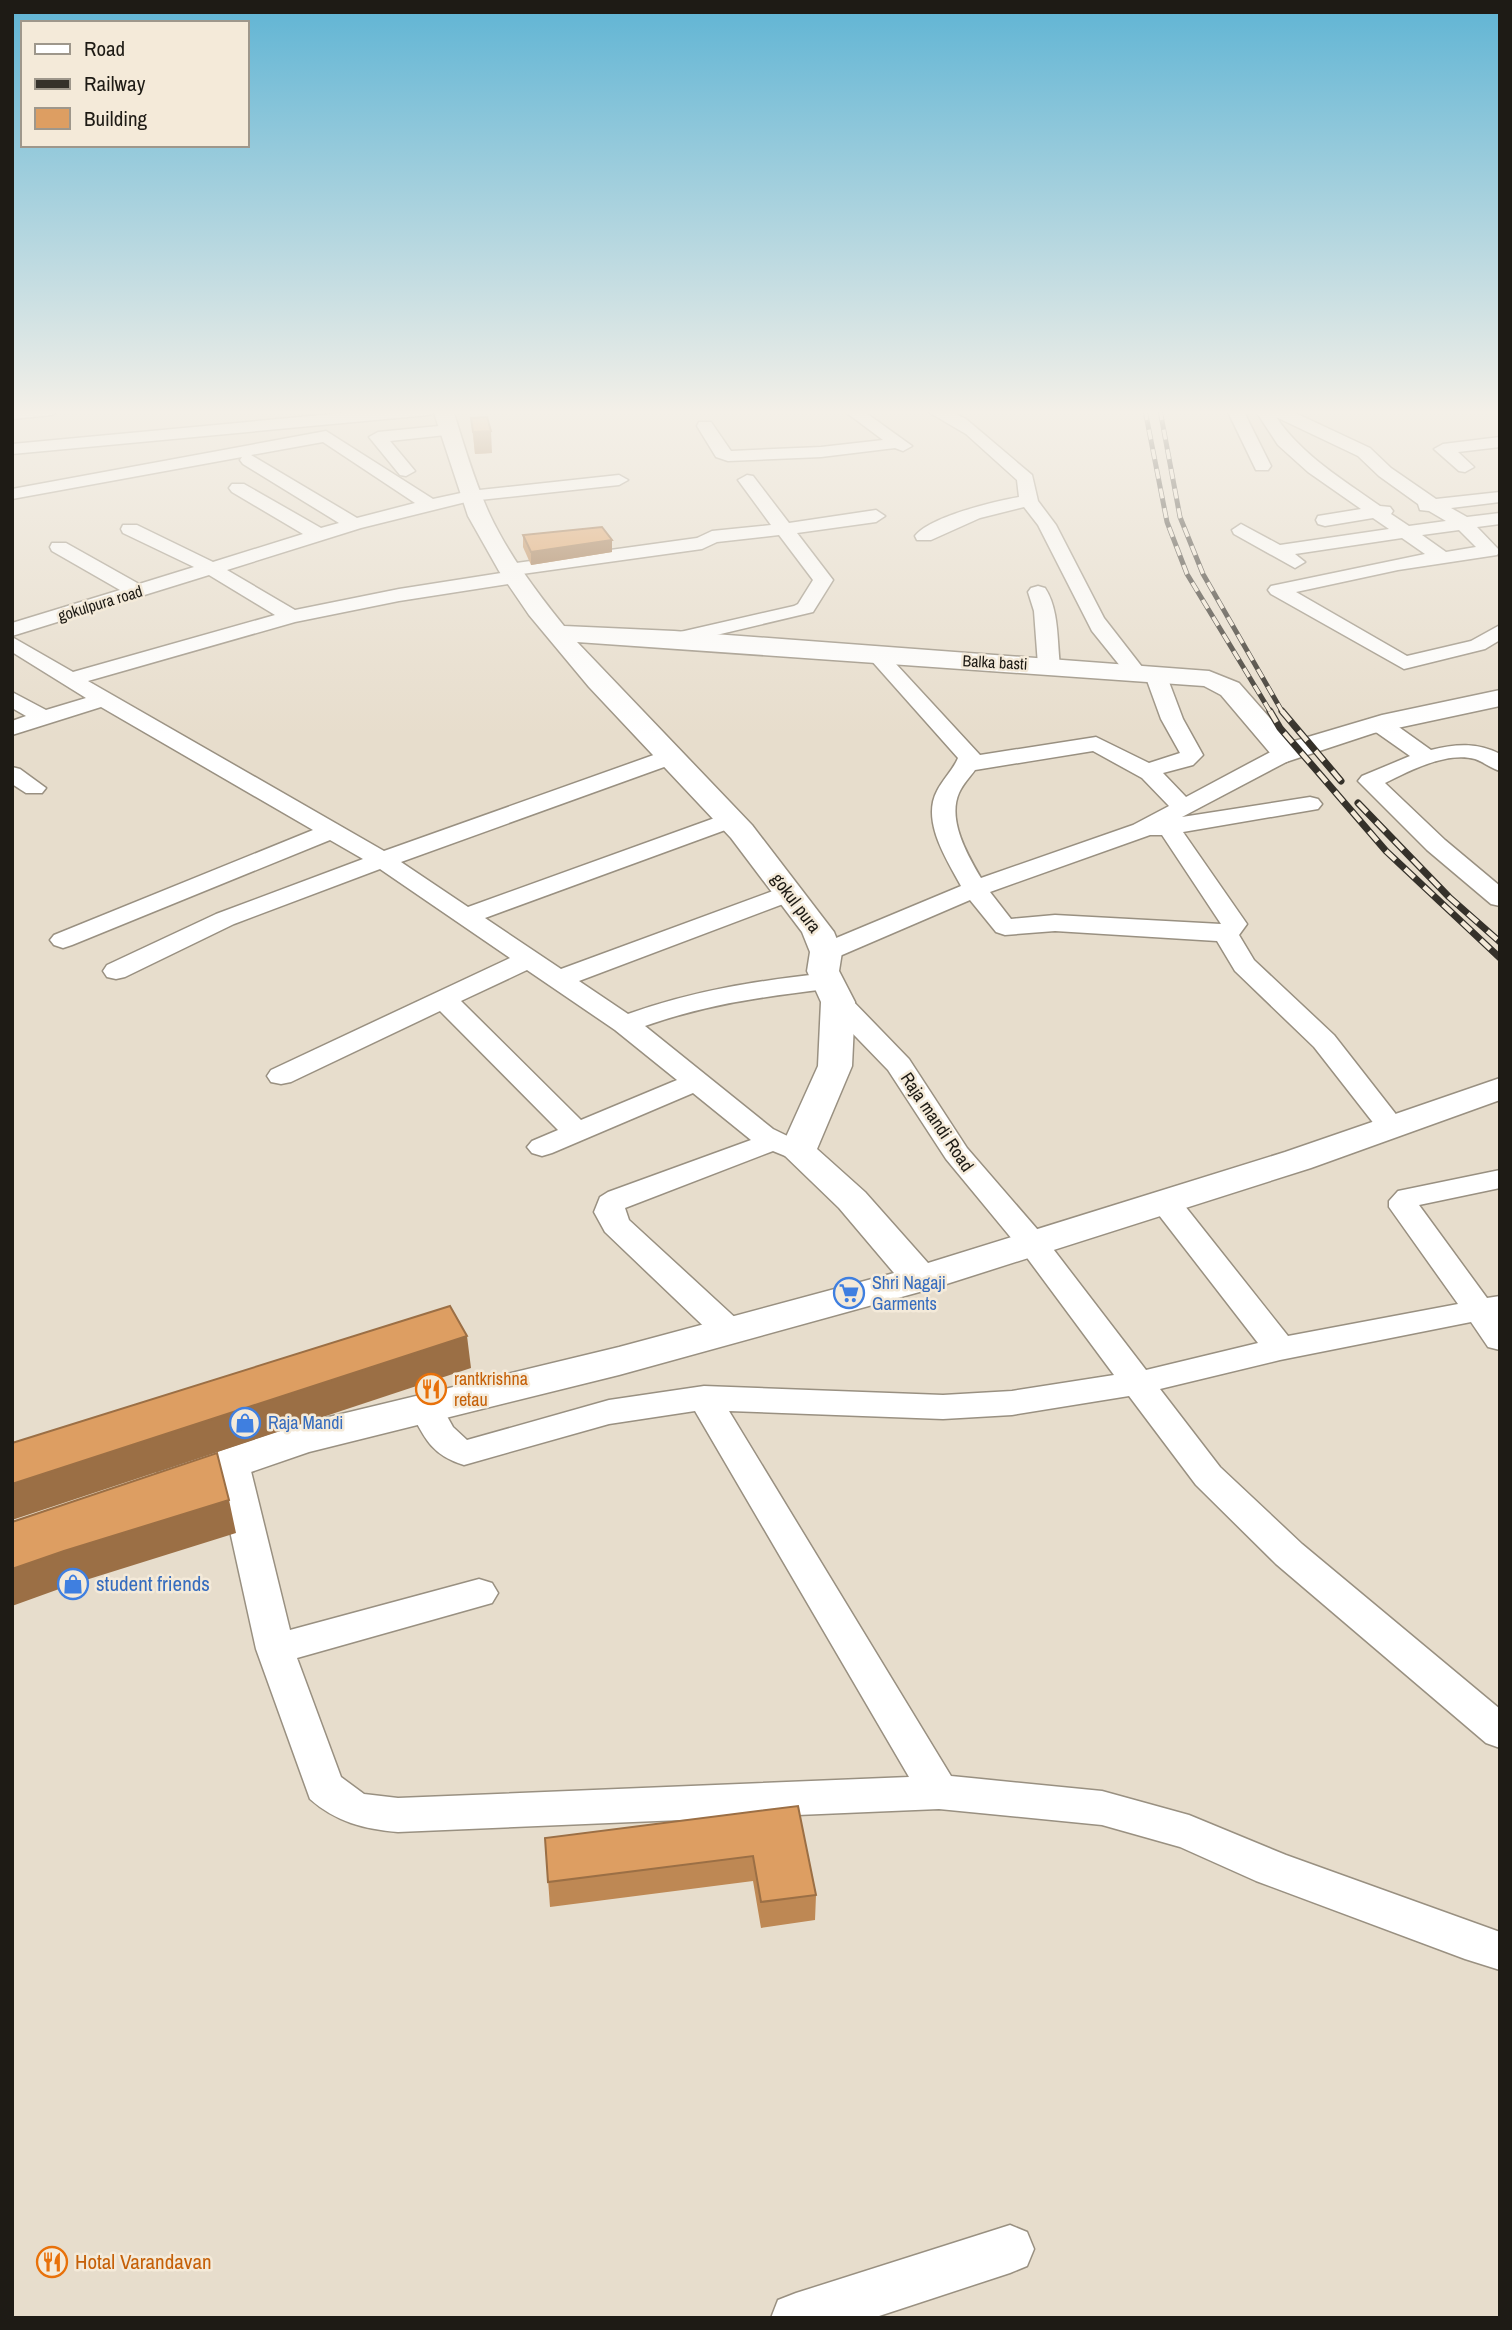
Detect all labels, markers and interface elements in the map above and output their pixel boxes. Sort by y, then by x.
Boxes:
legend [21,21,248,147]
text: Road [84,34,125,63]
text: Railway [84,69,146,98]
text: Building [84,104,148,133]
street label: gokulpura road [55,580,145,626]
street label: Balka basti [962,649,1028,675]
street label: gokul pura [766,868,827,938]
street label: Raja mandi Road [895,1067,980,1176]
place label: Shri Nagaji Garments [872,1270,946,1316]
supermarket icon: Shri Nagaji Garments [832,1276,866,1310]
place label: rantkrishna retau [454,1366,528,1412]
restaurant icon: rantkrishna retau [414,1372,448,1406]
shop icon: Raja Mandi [228,1406,262,1440]
place label: Raja Mandi [268,1410,343,1435]
shop icon: student friends [56,1567,90,1601]
place label: student friends [96,1569,210,1598]
restaurant icon: Hotal Varandavan [35,2245,69,2279]
place label: Hotal Varandavan [75,2247,212,2276]

